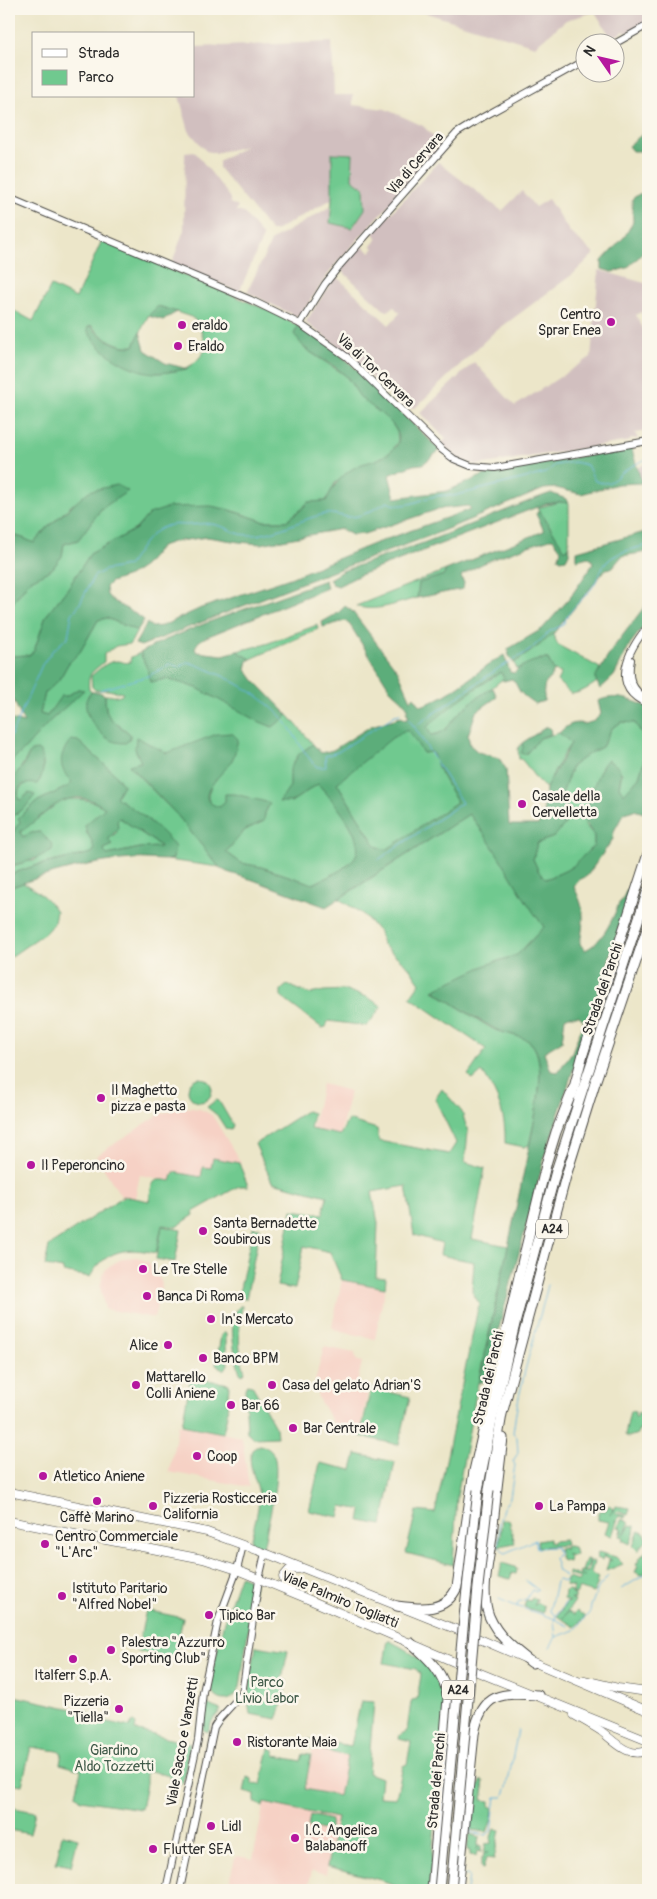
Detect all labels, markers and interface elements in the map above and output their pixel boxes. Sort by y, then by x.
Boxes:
legend [32,32,195,98]
north arrow [574,32,624,82]
text: N [580,42,599,60]
text: Strada [78,44,119,63]
text: Parco [78,68,114,87]
street label: Via di Cervara [383,128,447,198]
place label: Centro Sprar Enea [538,306,601,339]
marker: Centro Sprar Enea [605,316,617,328]
place label: eraldo [192,317,228,334]
marker: eraldo [176,319,188,331]
street label: Via di Tor Cervara [333,330,418,411]
place label: Eraldo [188,338,225,355]
marker: Eraldo [172,340,184,352]
place label: Casale della Cervelletta [532,788,600,821]
marker: Casale della Cervelletta [516,798,528,810]
street label: Strada dei Parchi [579,940,626,1037]
place label: Il Maghetto pizza e pasta [111,1082,186,1115]
marker: Il Maghetto pizza e pasta [95,1092,107,1104]
place label: Il Peperoncino [41,1157,125,1174]
marker: Il Peperoncino [25,1159,37,1171]
place label: Santa Bernadette Soubirous [213,1215,317,1248]
road number: A24 [536,1220,568,1238]
marker: Santa Bernadette Soubirous [197,1225,209,1237]
place label: Le Tre Stelle [153,1261,227,1278]
marker: Le Tre Stelle [137,1263,149,1275]
place label: Banca Di Roma [157,1288,244,1305]
marker: Banca Di Roma [141,1290,153,1302]
place label: In's Mercato [221,1311,294,1328]
marker: In's Mercato [205,1313,217,1325]
street label: Strada dei Parchi [469,1329,508,1427]
place label: Alice [129,1337,158,1354]
marker: Alice [162,1339,174,1351]
place label: Banco BPM [213,1350,278,1367]
marker: Banco BPM [197,1352,209,1364]
place label: Mattarello Colli Aniene [146,1369,215,1402]
place label: Casa del gelato Adrian'S [282,1377,421,1394]
marker: Mattarello Colli Aniene [130,1379,142,1391]
marker: Casa del gelato Adrian'S [266,1379,278,1391]
place label: Bar 66 [241,1397,280,1414]
marker: Bar 66 [225,1399,237,1411]
place label: Bar Centrale [303,1420,376,1437]
marker: Bar Centrale [287,1422,299,1434]
place label: Coop [207,1448,238,1465]
marker: Coop [191,1450,203,1462]
place label: Atletico Aniene [53,1468,145,1485]
marker: Atletico Aniene [37,1470,49,1482]
place label: Pizzeria Rosticceria California [163,1490,277,1523]
marker: Caffè Marino [91,1495,103,1507]
place label: La Pampa [549,1498,606,1515]
marker: Pizzeria Rosticceria California [147,1500,159,1512]
marker: La Pampa [533,1500,545,1512]
place label: Caffè Marino [60,1509,135,1526]
place label: Centro Commerciale "L'Arc" [55,1528,178,1561]
marker: Centro Commerciale "L'Arc" [39,1538,51,1550]
street label: Viale Palmiro Togliatti [279,1567,401,1632]
place label: Istituto Paritario "Alfred Nobel" [72,1580,168,1613]
marker: Istituto Paritario "Alfred Nobel" [56,1590,68,1602]
place label: Tipico Bar [219,1607,275,1624]
marker: Tipico Bar [203,1609,215,1621]
place label: Palestra "Azzurro Sporting Club" [121,1634,225,1667]
marker: Palestra "Azzurro Sporting Club" [105,1644,117,1656]
marker: Italferr S.p.A. [67,1653,79,1665]
place label: Italferr S.p.A. [34,1667,112,1684]
park label: Parco Livio Labor [235,1674,299,1707]
street label: Viale Sacco e Vanzetti [163,1676,202,1808]
road number: A24 [442,1680,474,1700]
place label: Pizzeria "Tiella" [63,1693,109,1726]
marker: Pizzeria "Tiella" [113,1703,125,1715]
street label: Strada dei Parchi [424,1732,449,1830]
place label: Ristorante Maia [247,1734,337,1751]
marker: Ristorante Maia [231,1736,243,1748]
park label: Giardino Aldo Tozzetti [74,1742,154,1775]
place label: Lidl [221,1818,242,1835]
marker: Lidl [205,1820,217,1832]
place label: I.C. Angelica Balabanoff [305,1822,377,1855]
marker: I.C. Angelica Balabanoff [289,1832,301,1844]
place label: Flutter SEA [163,1841,233,1858]
marker: Flutter SEA [147,1843,159,1855]

